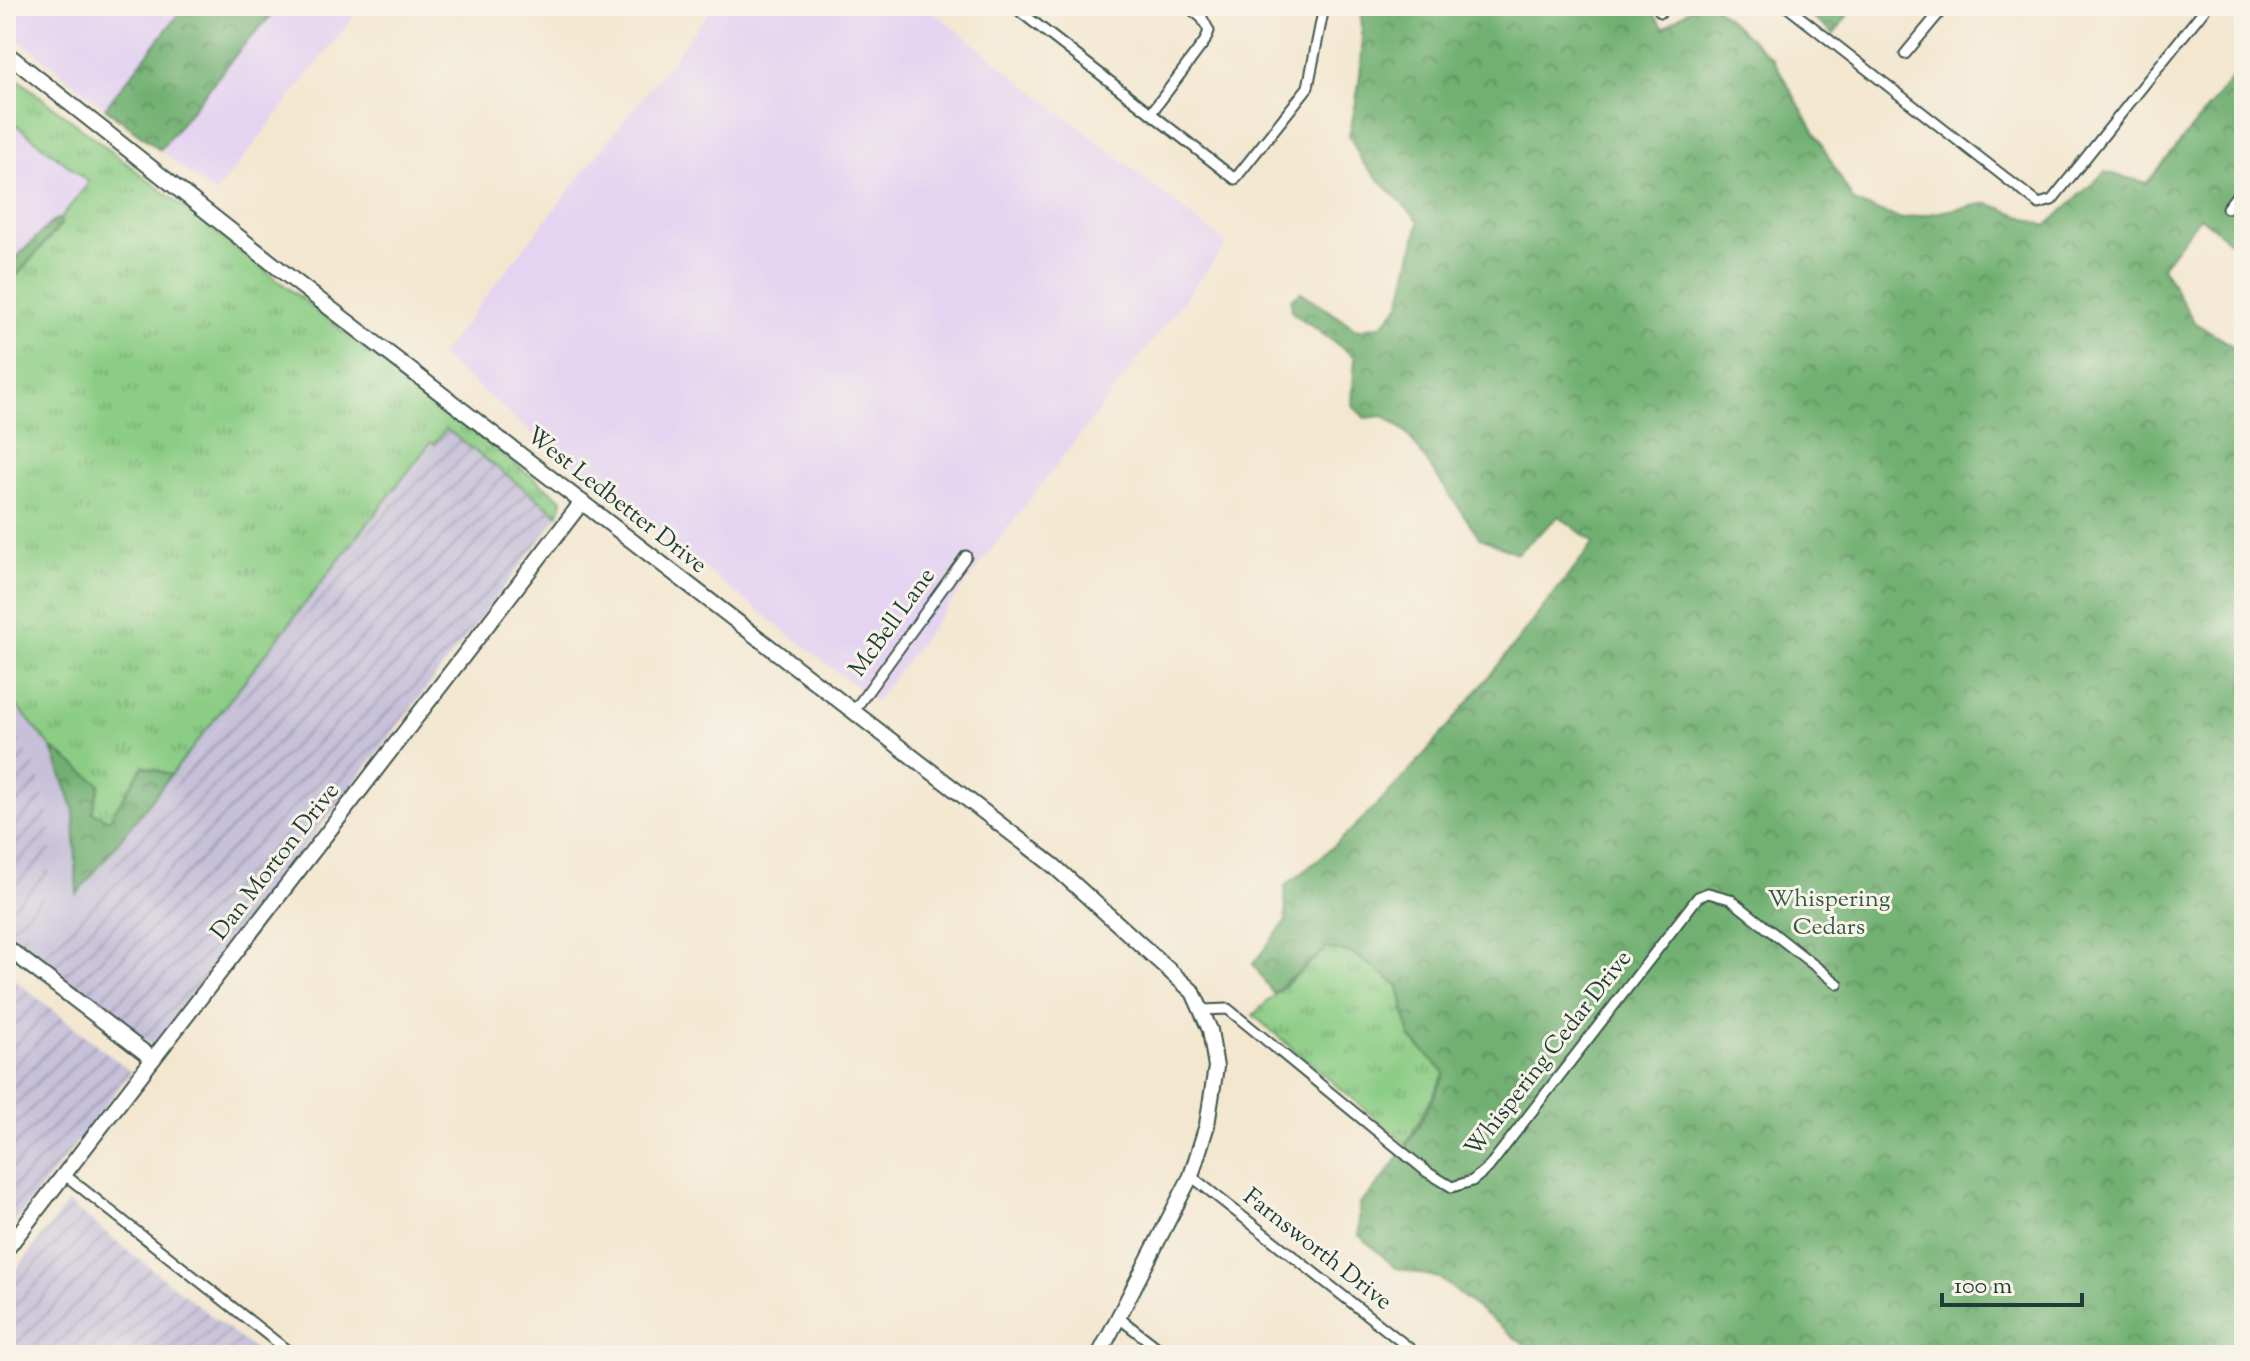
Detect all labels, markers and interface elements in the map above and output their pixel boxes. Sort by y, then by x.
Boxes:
street label: West Ledbetter Drive [518,419,714,583]
street label: McBell Lane [842,561,944,685]
street label: Dan Morton Drive [204,776,348,948]
park label: Whispering Cedars [1768,883,1891,945]
street label: Whispering Cedar Drive [1457,943,1641,1165]
street label: Farnsworth Drive [1235,1181,1399,1319]
scale bar [1942,1257,2082,1307]
text: 100 m [1954,1270,2012,1304]

